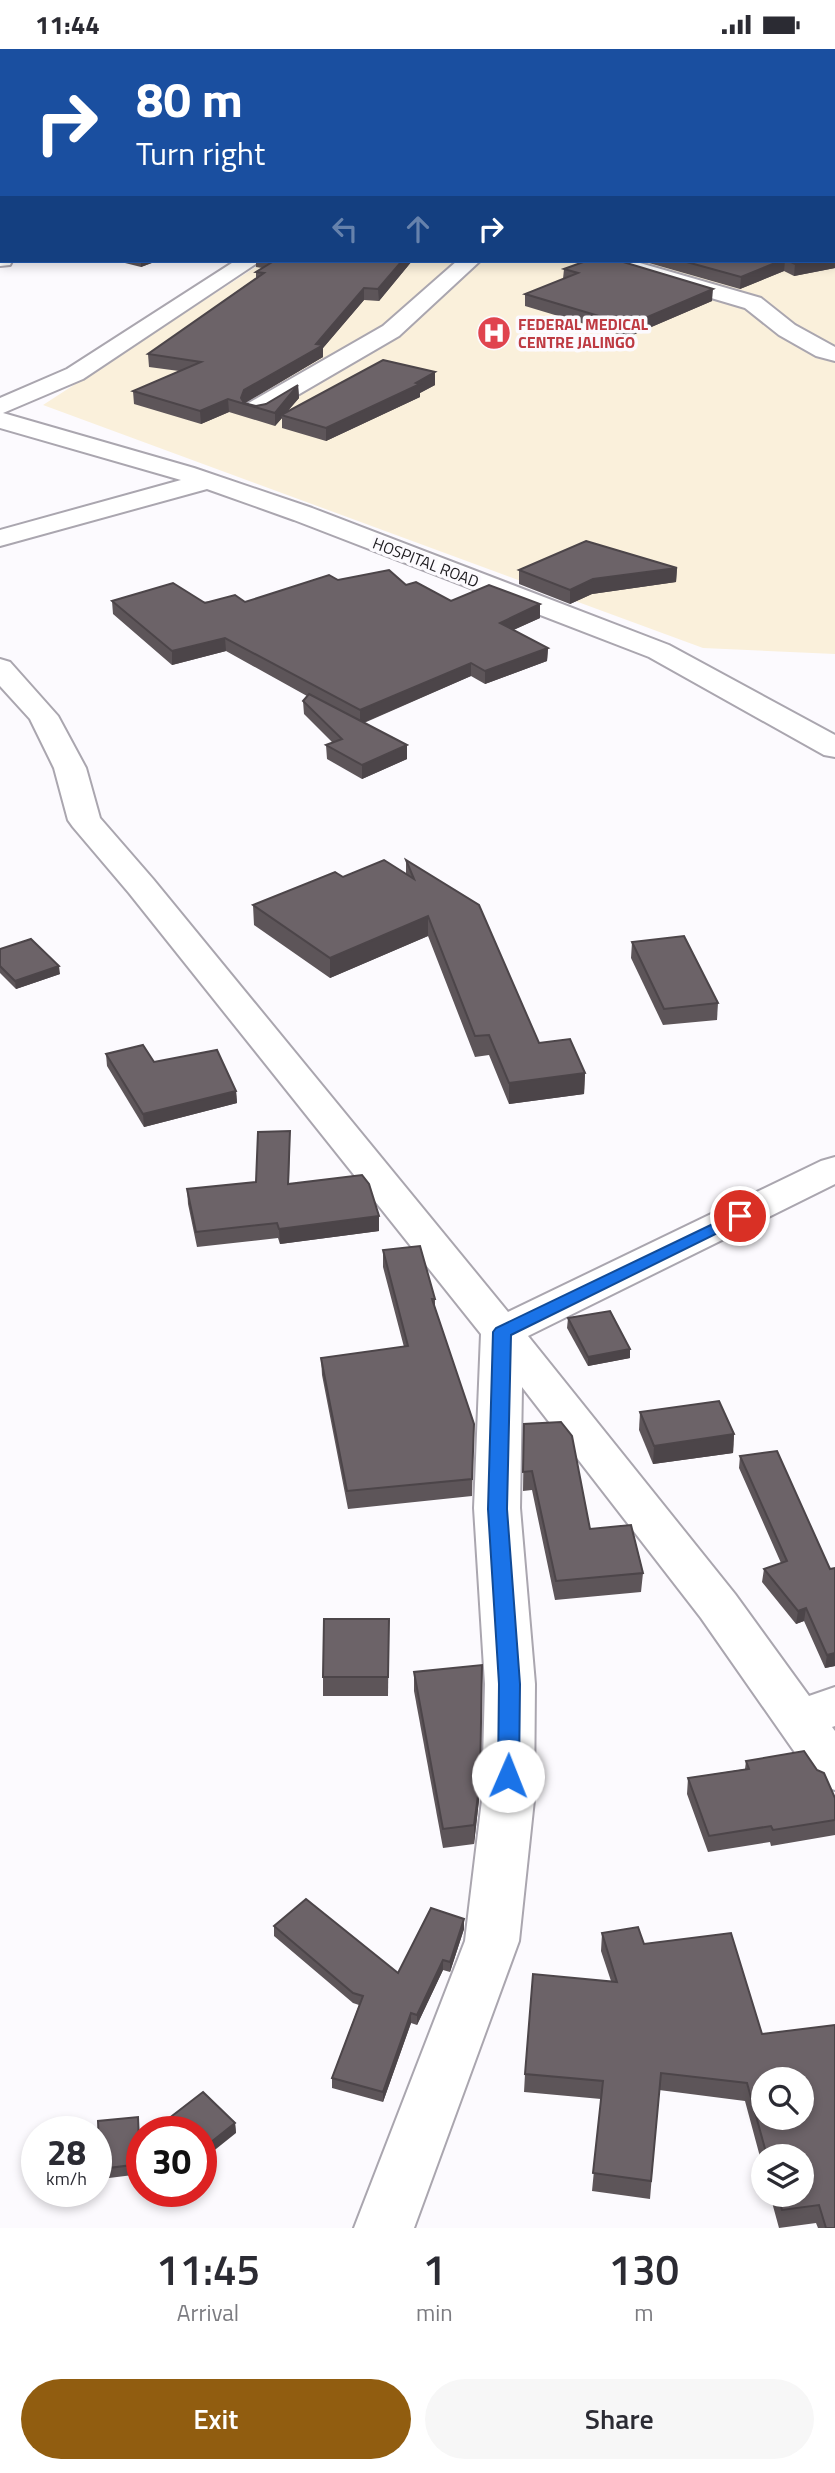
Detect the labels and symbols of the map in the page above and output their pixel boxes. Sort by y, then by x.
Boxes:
place label: FEDERAL MEDICAL CENTRE JALINGO [518,312,649,354]
hospital icon: FEDERAL MEDICAL CENTRE JALINGO [475,314,513,352]
street label: HOSPITAL ROAD [369,531,483,593]
pin [710,1186,770,1246]
position arrow [471,1739,545,1813]
speed limit sign: 30 [126,2116,217,2207]

